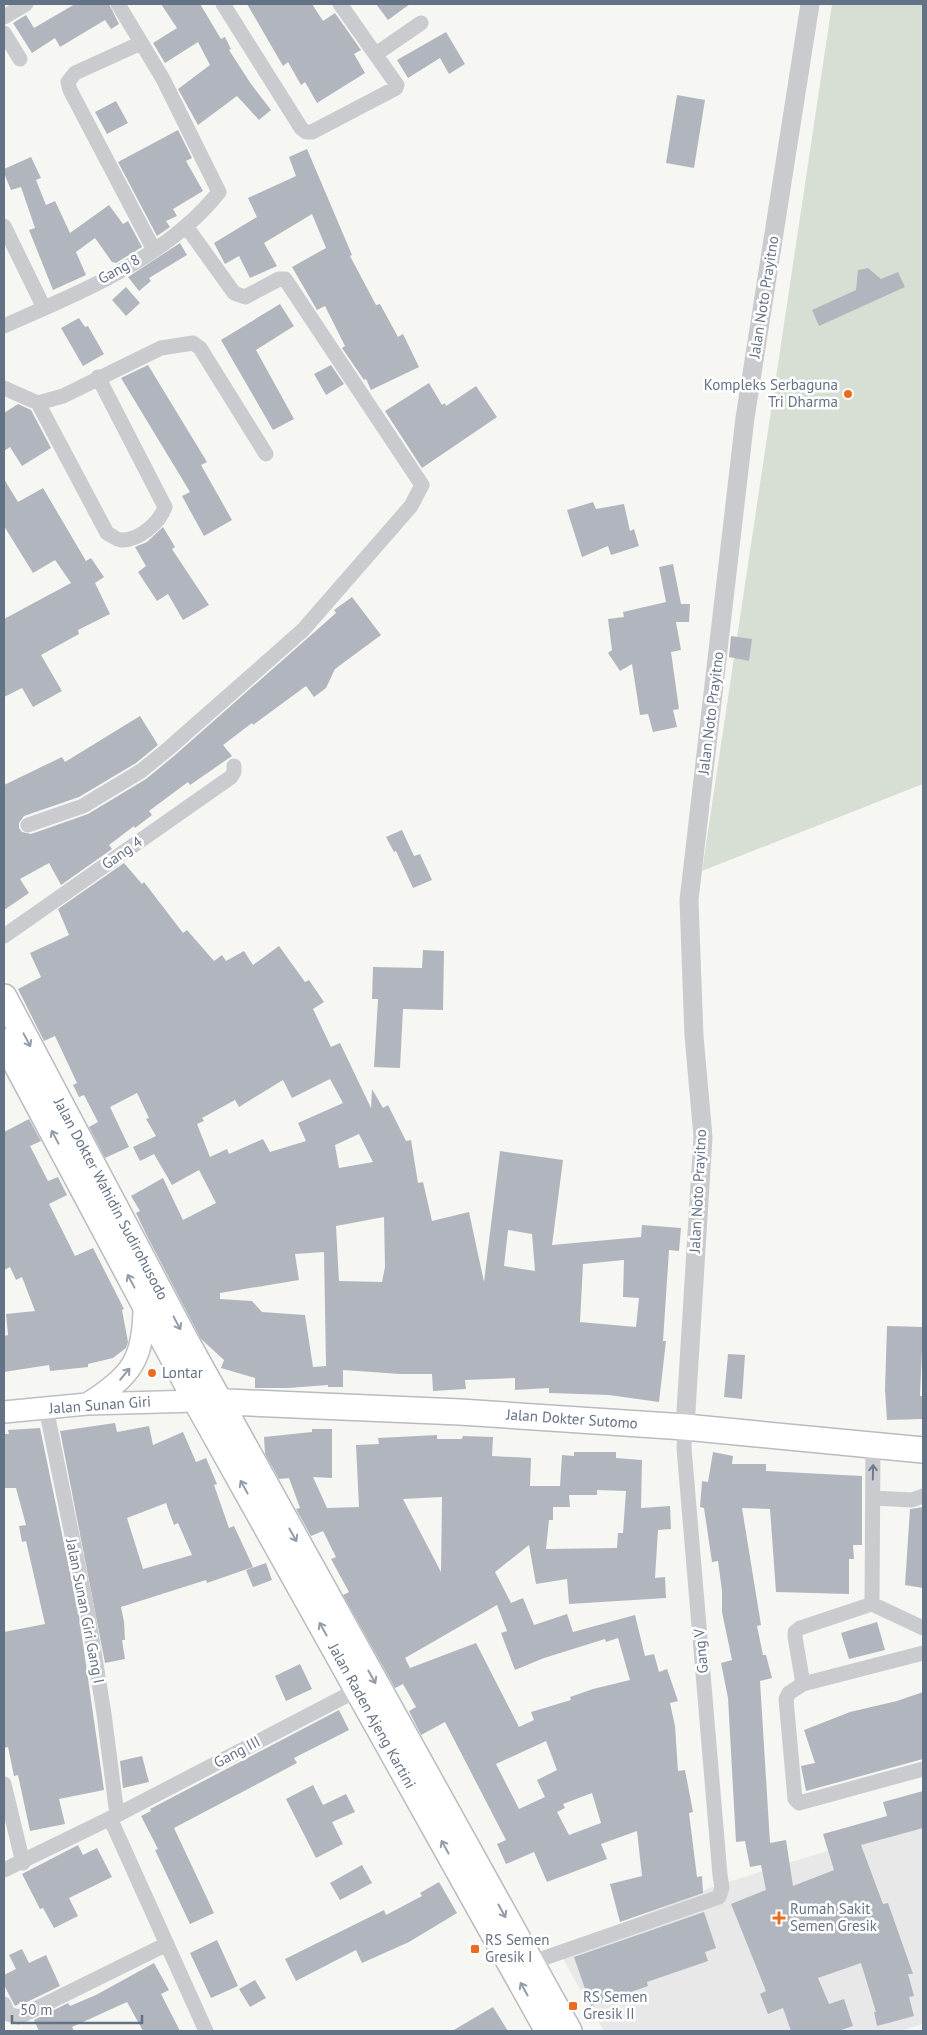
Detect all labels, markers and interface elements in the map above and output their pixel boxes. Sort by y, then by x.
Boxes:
street label: Jalan Noto Prayitno [744,234,783,360]
street label: Gang 8 [94,249,143,288]
place label: Kompleks Serbaguna Tri Dharma [704,375,838,411]
marker: Kompleks Serbaguna Tri Dharma [842,388,854,400]
street label: Jalan Noto Prayitno [693,650,727,776]
street label: Gang 4 [98,832,146,873]
one-way arrow [22,1033,32,1048]
street label: Jalan Dokter Wahidin Sudirohusodo [50,1094,173,1303]
street label: Jalan Noto Prayitno [685,1129,710,1254]
one-way arrow [50,1130,59,1145]
one-way arrow [126,1274,135,1289]
one-way arrow [173,1315,182,1330]
place label: Lontar [162,1363,203,1382]
marker: Lontar [146,1367,158,1379]
one-way arrow [119,1368,130,1381]
street label: Jalan Sunan Giri [47,1391,152,1418]
street label: Jalan Dokter Sutomo [505,1404,638,1433]
one-way arrow [868,1464,878,1480]
one-way arrow [238,1480,248,1494]
one-way arrow [289,1527,299,1542]
street label: Jalan Sunan Giri Gang I [62,1536,109,1685]
one-way arrow [317,1622,327,1636]
street label: Gang V [689,1627,712,1674]
street label: Jalan Raden Ajeng Kartini [324,1639,420,1792]
one-way arrow [367,1670,377,1685]
street label: Gang III [210,1731,263,1772]
one-way arrow [439,1840,449,1855]
place label: Rumah Sakit Semen Gresik [790,1899,878,1935]
one-way arrow [497,1904,507,1919]
marker: Rumah Sakit Semen Gresik [772,1911,786,1925]
place label: RS Semen Gresik I [485,1930,550,1966]
marker: RS Semen Gresik I [469,1943,481,1955]
one-way arrow [519,1981,529,1996]
place label: RS Semen Gresik II [583,1987,648,2023]
scale bar [12,1992,142,2024]
text: 50 m [20,2000,53,2019]
marker: RS Semen Gresik II [567,2000,579,2012]

